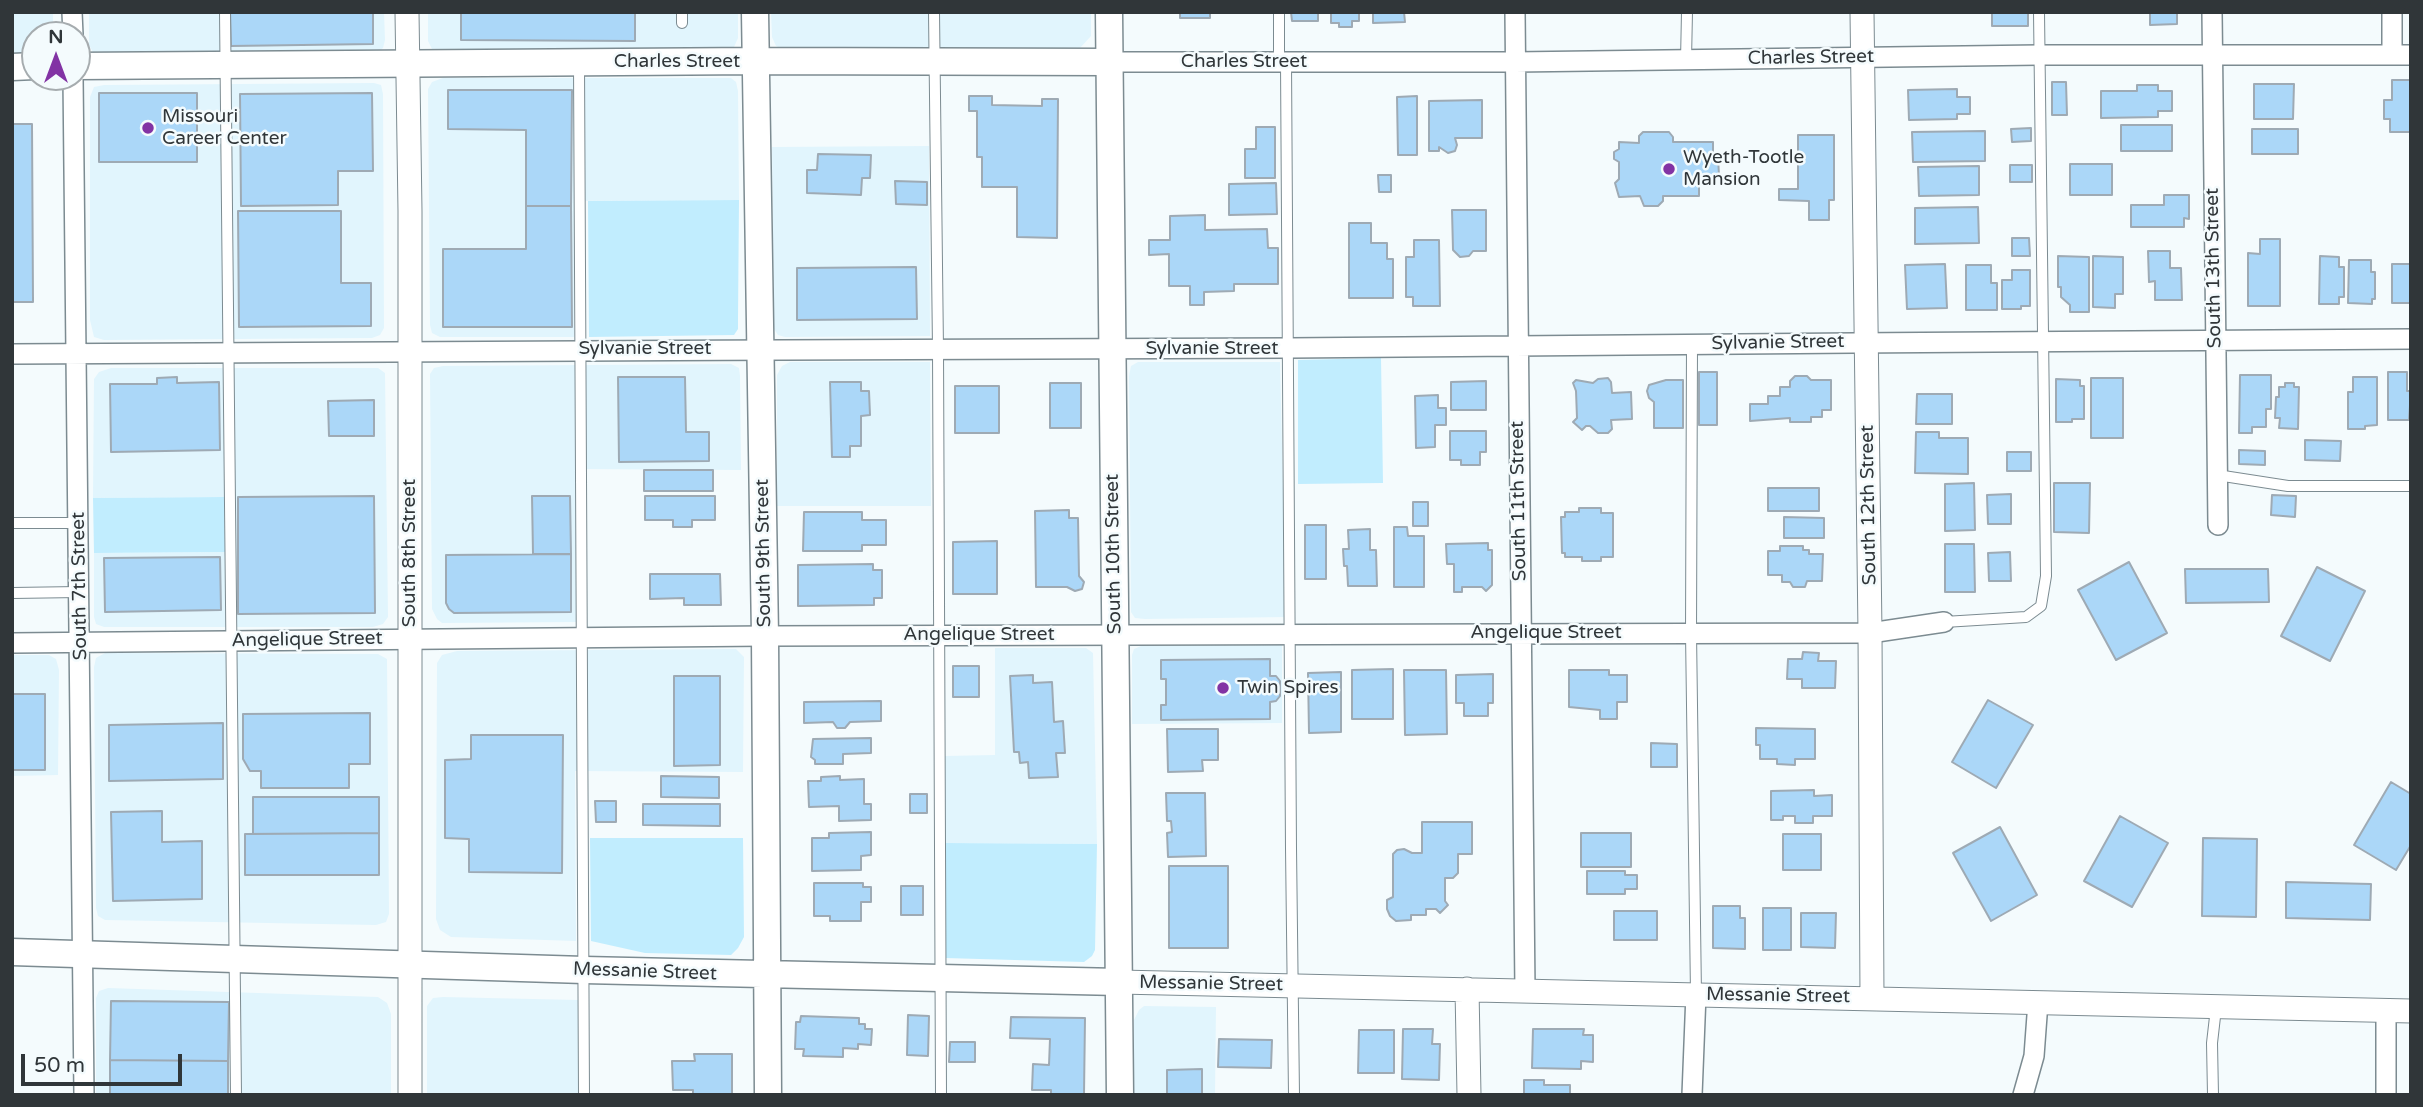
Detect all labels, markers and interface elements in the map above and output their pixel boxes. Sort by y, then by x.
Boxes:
north arrow [21,21,91,91]
text: N [48,26,64,48]
street label: Charles Street [1748,45,1874,71]
street label: Charles Street [614,51,740,73]
street label: Charles Street [1181,51,1307,73]
place label: Missouri Career Center [162,106,287,150]
marker: Missouri Career Center [140,120,156,136]
place label: Wyeth-Tootle Mansion [1683,147,1804,191]
marker: Wyeth-Tootle Mansion [1661,161,1677,177]
street label: South 13th Street [2201,188,2227,348]
street label: Sylvanie Street [1711,330,1845,356]
street label: Sylvanie Street [579,338,711,360]
street label: Sylvanie Street [1146,338,1278,360]
street label: South 11th Street [1506,421,1532,581]
street label: South 12th Street [1856,425,1882,585]
street label: South 10th Street [1101,474,1127,634]
street label: South 8th Street [399,479,421,627]
street label: South 9th Street [751,479,777,627]
street label: South 7th Street [67,512,93,660]
street label: Angelique Street [1470,622,1622,644]
street label: Angelique Street [903,624,1055,646]
street label: Angelique Street [231,627,383,653]
place label: Twin Spires [1237,677,1339,699]
marker: Twin Spires [1215,680,1231,696]
street label: Messanie Street [573,958,717,986]
street label: Messanie Street [1139,971,1283,997]
street label: Messanie Street [1706,983,1850,1009]
scale bar [24,1040,186,1084]
text: 50 m [34,1053,85,1078]

